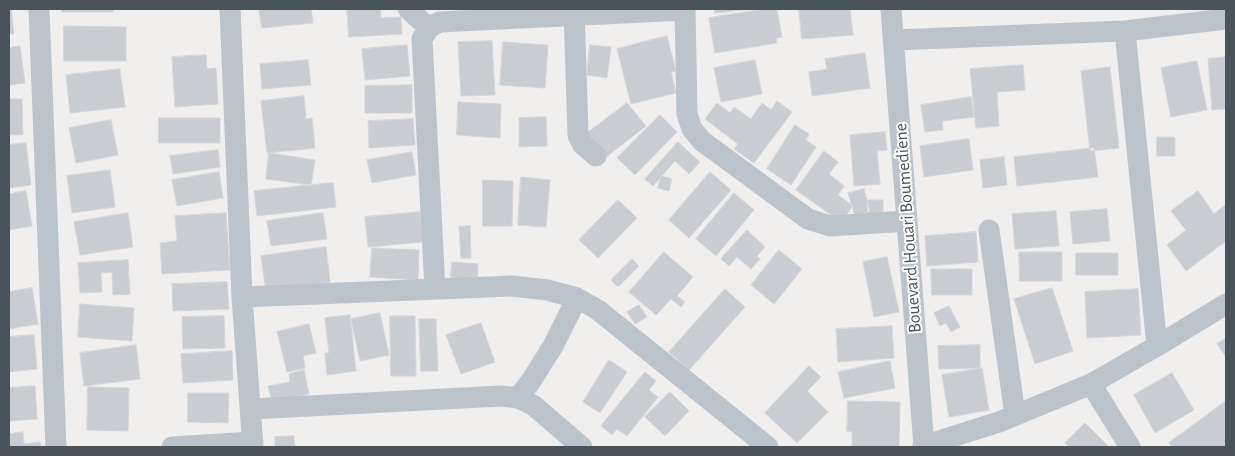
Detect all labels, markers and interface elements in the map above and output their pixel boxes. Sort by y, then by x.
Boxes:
street label: Bouevard Houari Boumediene [890,122,926,334]

